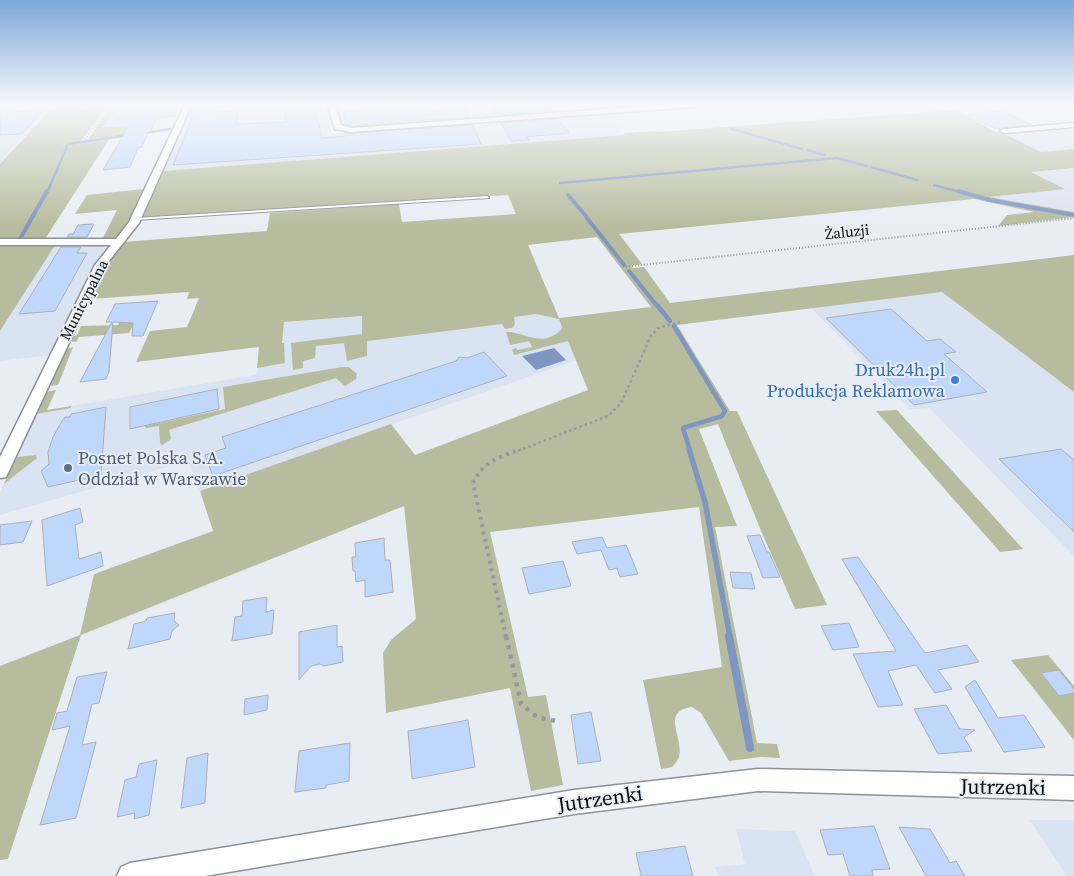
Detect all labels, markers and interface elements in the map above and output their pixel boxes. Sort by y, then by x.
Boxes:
street label: Żaluzji [824,219,870,244]
street label: Municypalna [54,255,113,344]
place label: Druk24h.pl Produkcja Reklamowa [767,357,946,403]
marker: Druk24h.pl Produkcja Reklamowa [949,374,961,386]
place label: Posnet Polska S.A. Oddział w Warszawie [78,445,247,491]
marker: Posnet Polska S.A. Oddział w Warszawie [62,462,74,474]
street label: Jutrzenki [959,771,1046,802]
street label: Jutrzenki [554,778,644,819]

